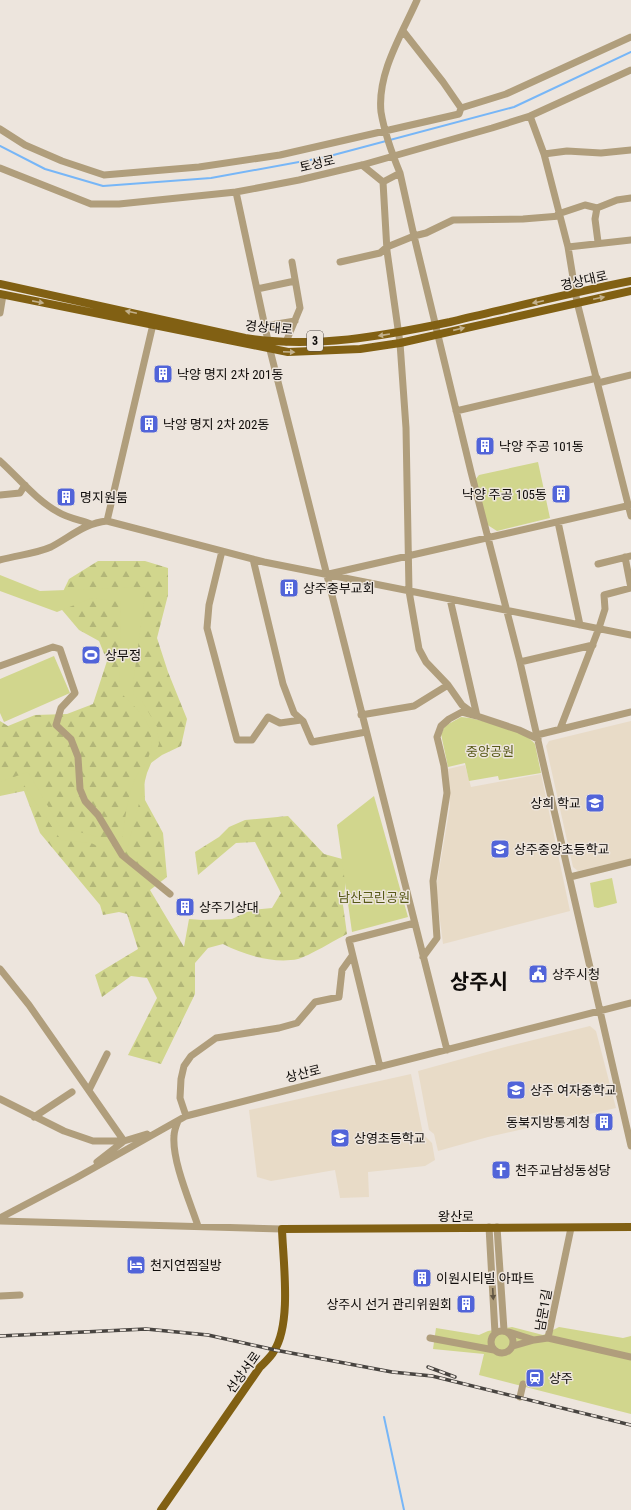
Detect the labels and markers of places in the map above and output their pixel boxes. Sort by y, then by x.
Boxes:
building icon: 낙양 명지 2차 201동 [152,363,174,385]
place label: 낙양 명지 2차 201동 [177,367,283,382]
building icon: 낙양 명지 2차 202동 [138,413,160,435]
place label: 낙양 명지 2차 202동 [163,417,269,432]
building icon: 낙양 주공 101동 [474,435,496,457]
place label: 낙양 주공 101동 [499,439,584,454]
building icon: 낙양 주공 105동 [550,483,572,505]
building icon: 명지원룸 [55,486,77,508]
place label: 낙양 주공 105동 [462,487,547,502]
place label: 명지원룸 [80,490,128,505]
building icon: 상주중부교회 [278,577,300,599]
place label: 상주중부교회 [303,581,375,596]
sports icon: 상무정 [80,644,102,666]
place label: 상무정 [105,648,141,663]
school or university icon: 상희 학교 [584,792,606,814]
place label: 상희 학교 [530,796,581,811]
school or university icon: 상주중앙초등학교 [489,838,511,860]
place label: 상주중앙초등학교 [514,842,610,857]
building icon: 상주기상대 [174,896,196,918]
place label: 상주기상대 [199,900,259,915]
public building icon: 상주시청 [527,963,549,985]
place label: 상주시청 [552,967,600,982]
school or university icon: 상주 여자중학교 [505,1079,527,1101]
place label: 상주 여자중학교 [530,1083,617,1098]
building icon: 동북지방통계청 [593,1111,615,1133]
place label: 동북지방통계청 [506,1115,590,1130]
school or university icon: 상영초등학교 [329,1127,351,1149]
place label: 상영초등학교 [354,1131,426,1146]
church icon: 천주교남성동성당 [490,1159,512,1181]
place label: 천주교남성동성당 [515,1163,611,1178]
hotel icon: 천지연찜질방 [125,1254,147,1276]
place label: 천지연찜질방 [150,1258,222,1273]
building icon: 이원시티빌 아파트 [411,1267,433,1289]
place label: 이원시티빌 아파트 [436,1271,535,1286]
building icon: 상주시 선거 관리위원회 [455,1293,477,1315]
place label: 상주시 선거 관리위원회 [326,1297,452,1312]
station icon: 상주 [524,1367,546,1389]
place label: 상주 [549,1371,573,1386]

